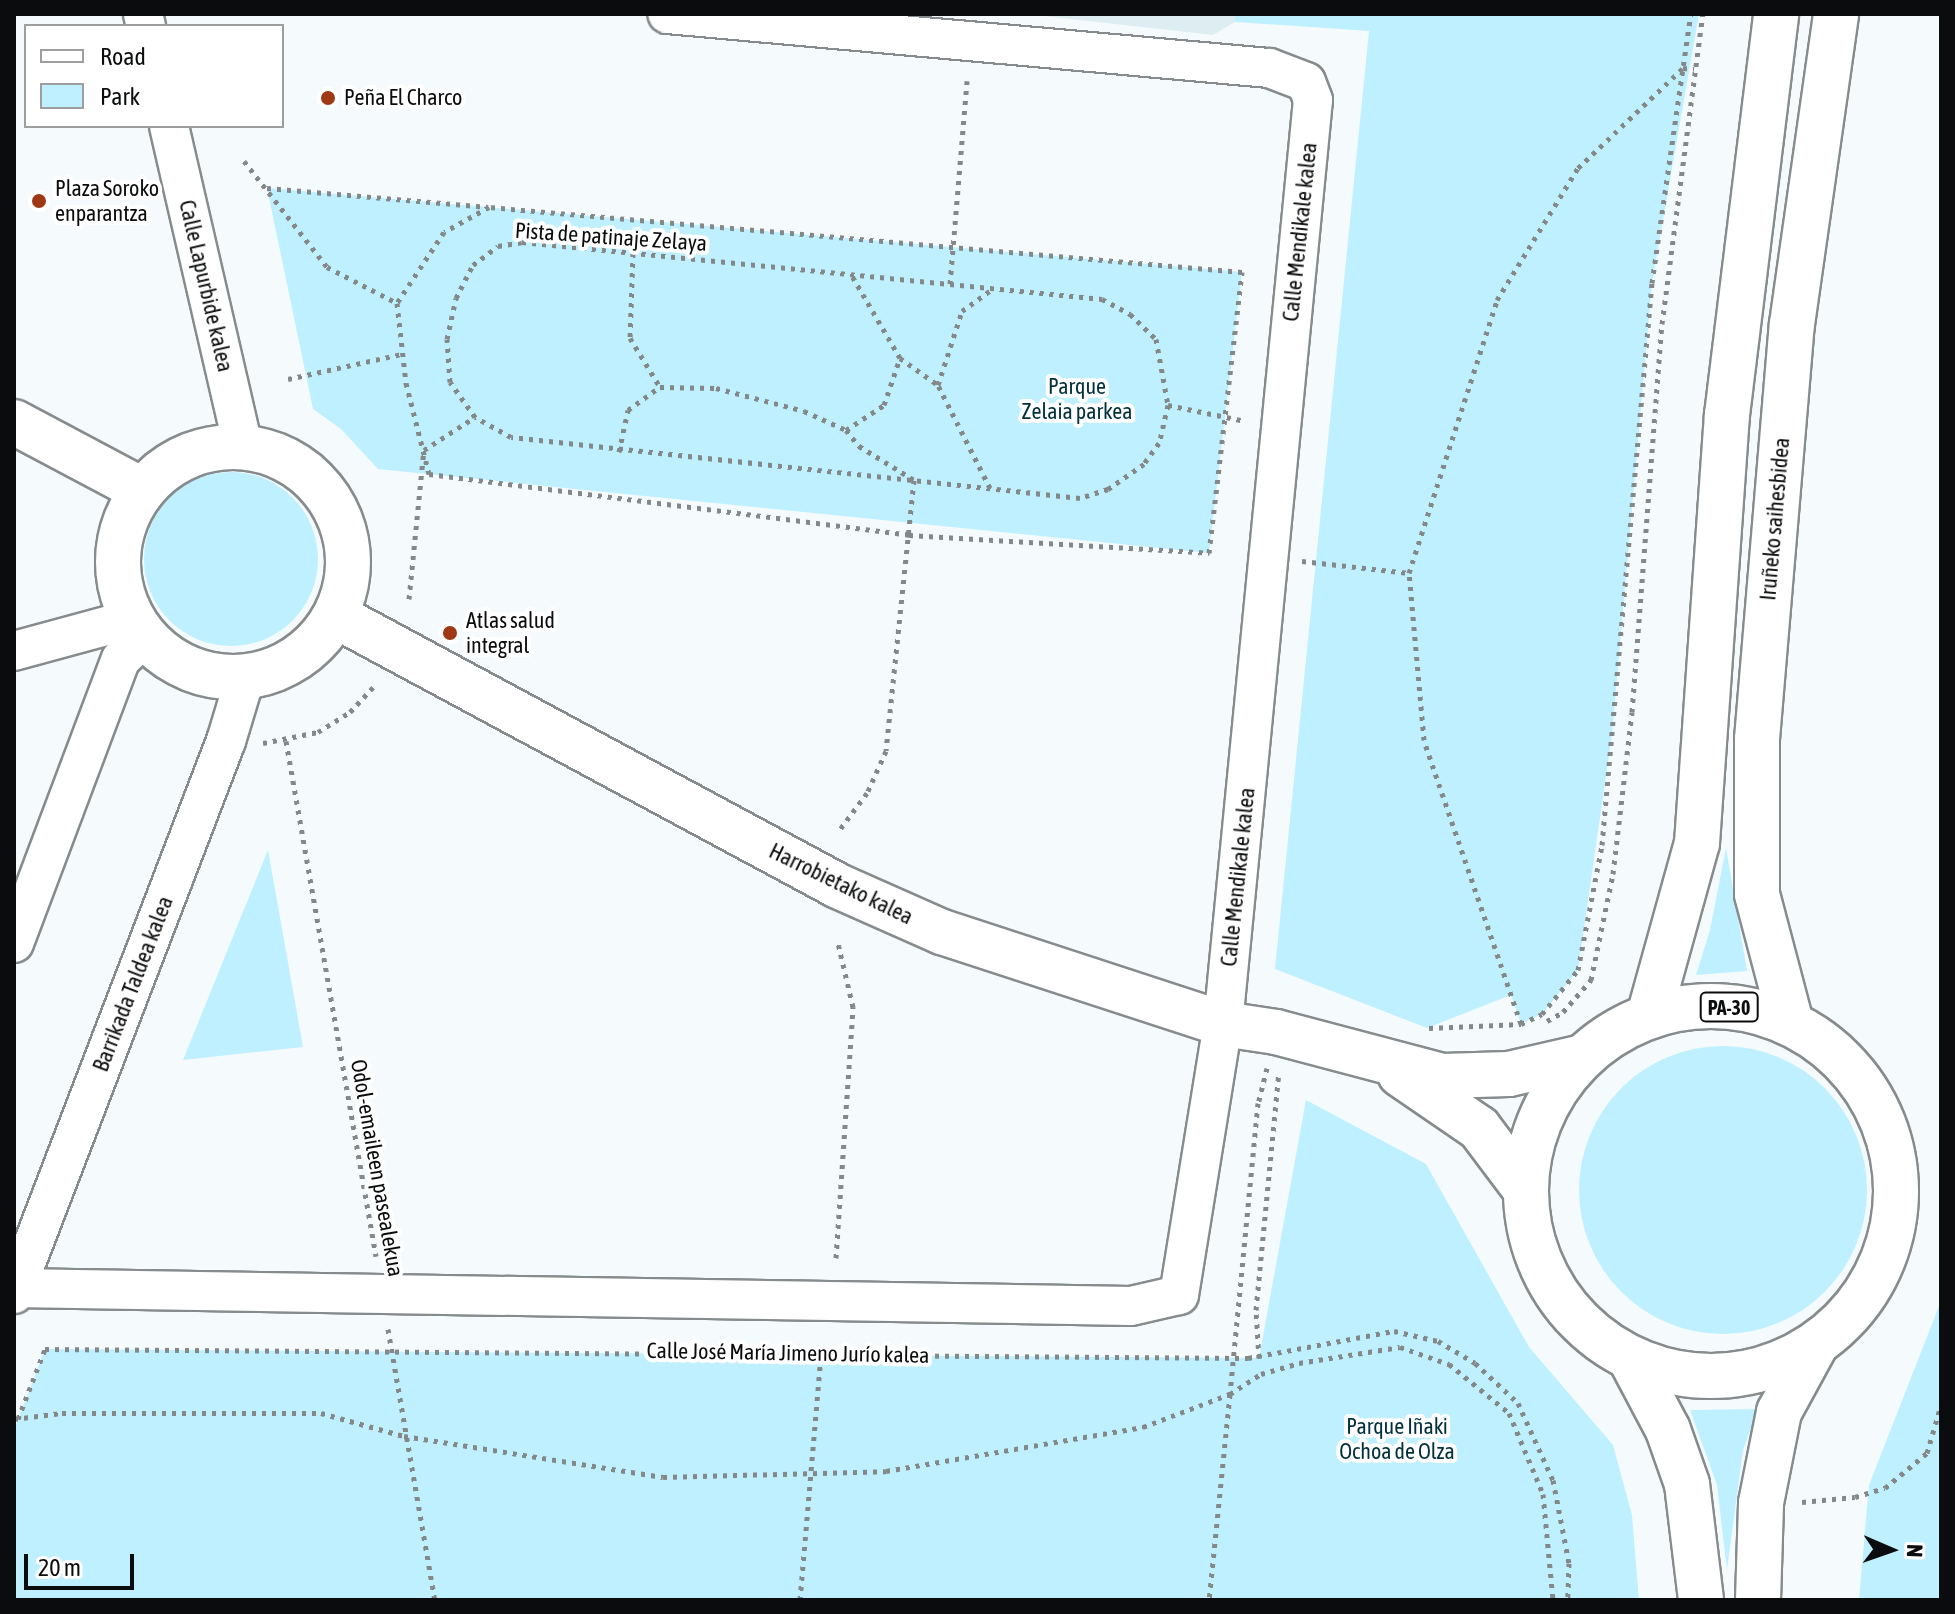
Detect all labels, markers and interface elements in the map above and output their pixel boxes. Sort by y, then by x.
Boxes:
legend [24,24,284,128]
text: Road [100,43,146,70]
text: Park [100,83,140,110]
place label: Peña El Charco [344,85,462,111]
marker: Peña El Charco [319,89,337,107]
street label: Calle Mendikale kalea [1277,141,1323,323]
place label: Plaza Soroko enparantza [55,175,159,226]
marker: Plaza Soroko enparantza [30,192,48,210]
street label: Calle Lapurbide kalea [173,198,239,374]
street label: Pista de patinaje Zelaya [514,217,708,257]
park label: Parque Zelaia parkea [1022,373,1132,424]
street label: Iruñeko saihesbidea [1755,436,1795,602]
place label: Atlas salud integral [466,607,555,658]
marker: Atlas salud integral [441,624,459,642]
street label: Calle Mendikale kalea [1215,786,1261,968]
street label: Harrobietako kalea [765,838,917,930]
street label: Barrikada Taldea kalea [87,893,179,1075]
road number: PA-30 [1699,991,1759,1023]
street label: Odol-emaileen pasealekua [345,1057,409,1279]
street label: Calle José María Jimeno Jurío kalea [646,1337,930,1369]
park label: Parque Iñaki Ochoa de Olza [1339,1413,1455,1464]
north arrow [1851,1510,1931,1590]
scale bar [28,1538,138,1588]
text: N [1902,1544,1928,1558]
text: 20 m [38,1554,81,1581]

